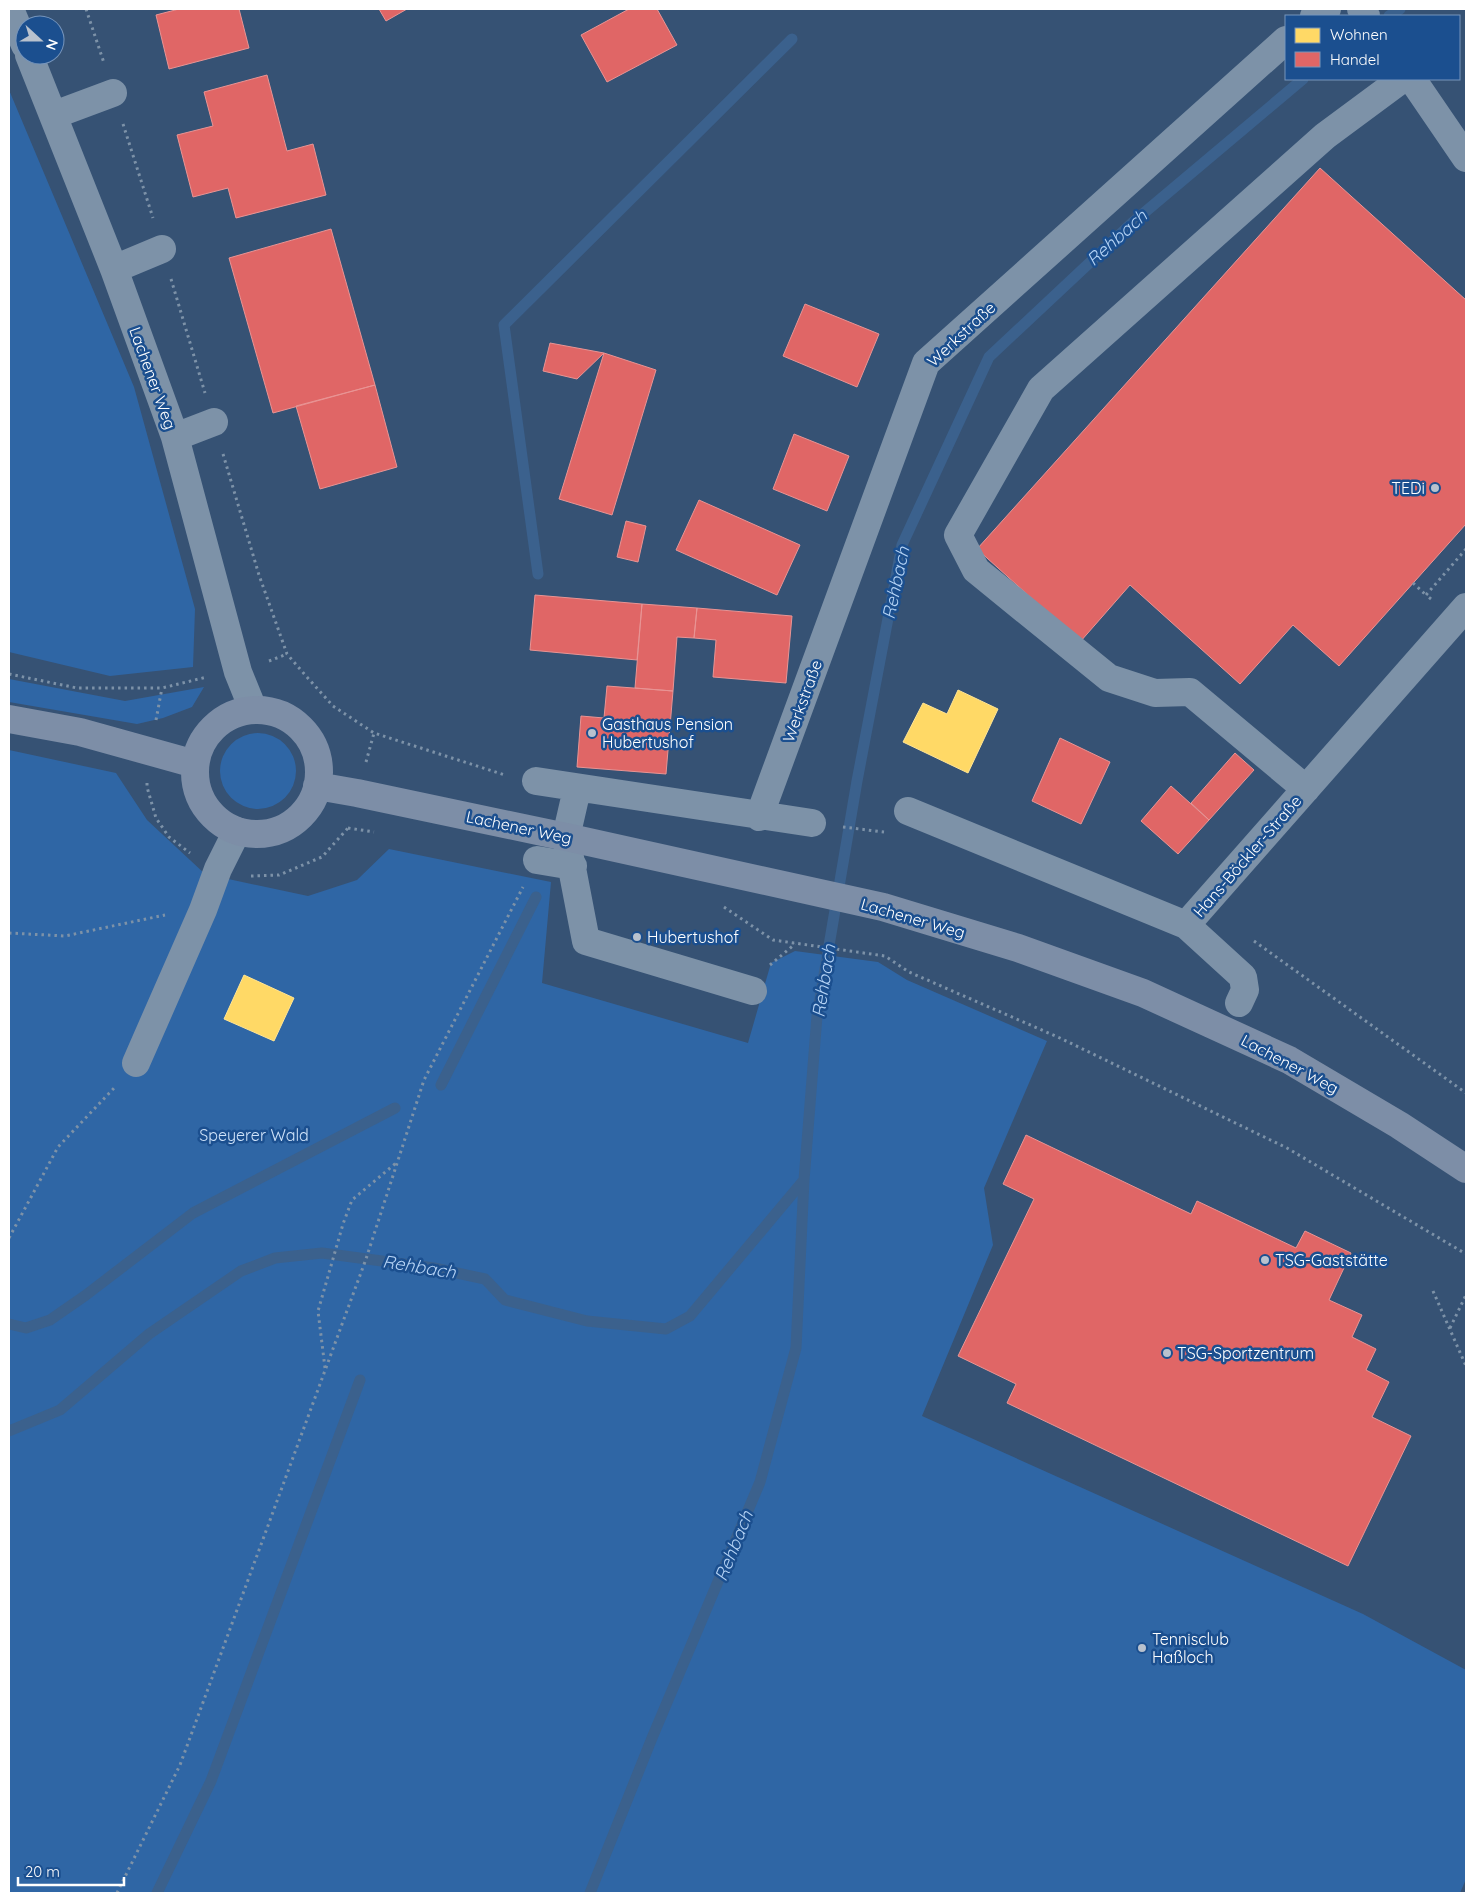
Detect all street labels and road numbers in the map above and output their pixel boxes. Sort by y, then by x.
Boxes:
street label: Werkstraße [923,297,999,371]
street label: Lachener Weg [125,324,181,432]
street label: Werkstraße [778,657,826,745]
street label: Hans-Böckler-Straße [1189,791,1305,921]
street label: Lachener Weg [464,806,574,848]
street label: Lachener Weg [859,894,967,942]
street label: Lachener Weg [1238,1030,1342,1098]

